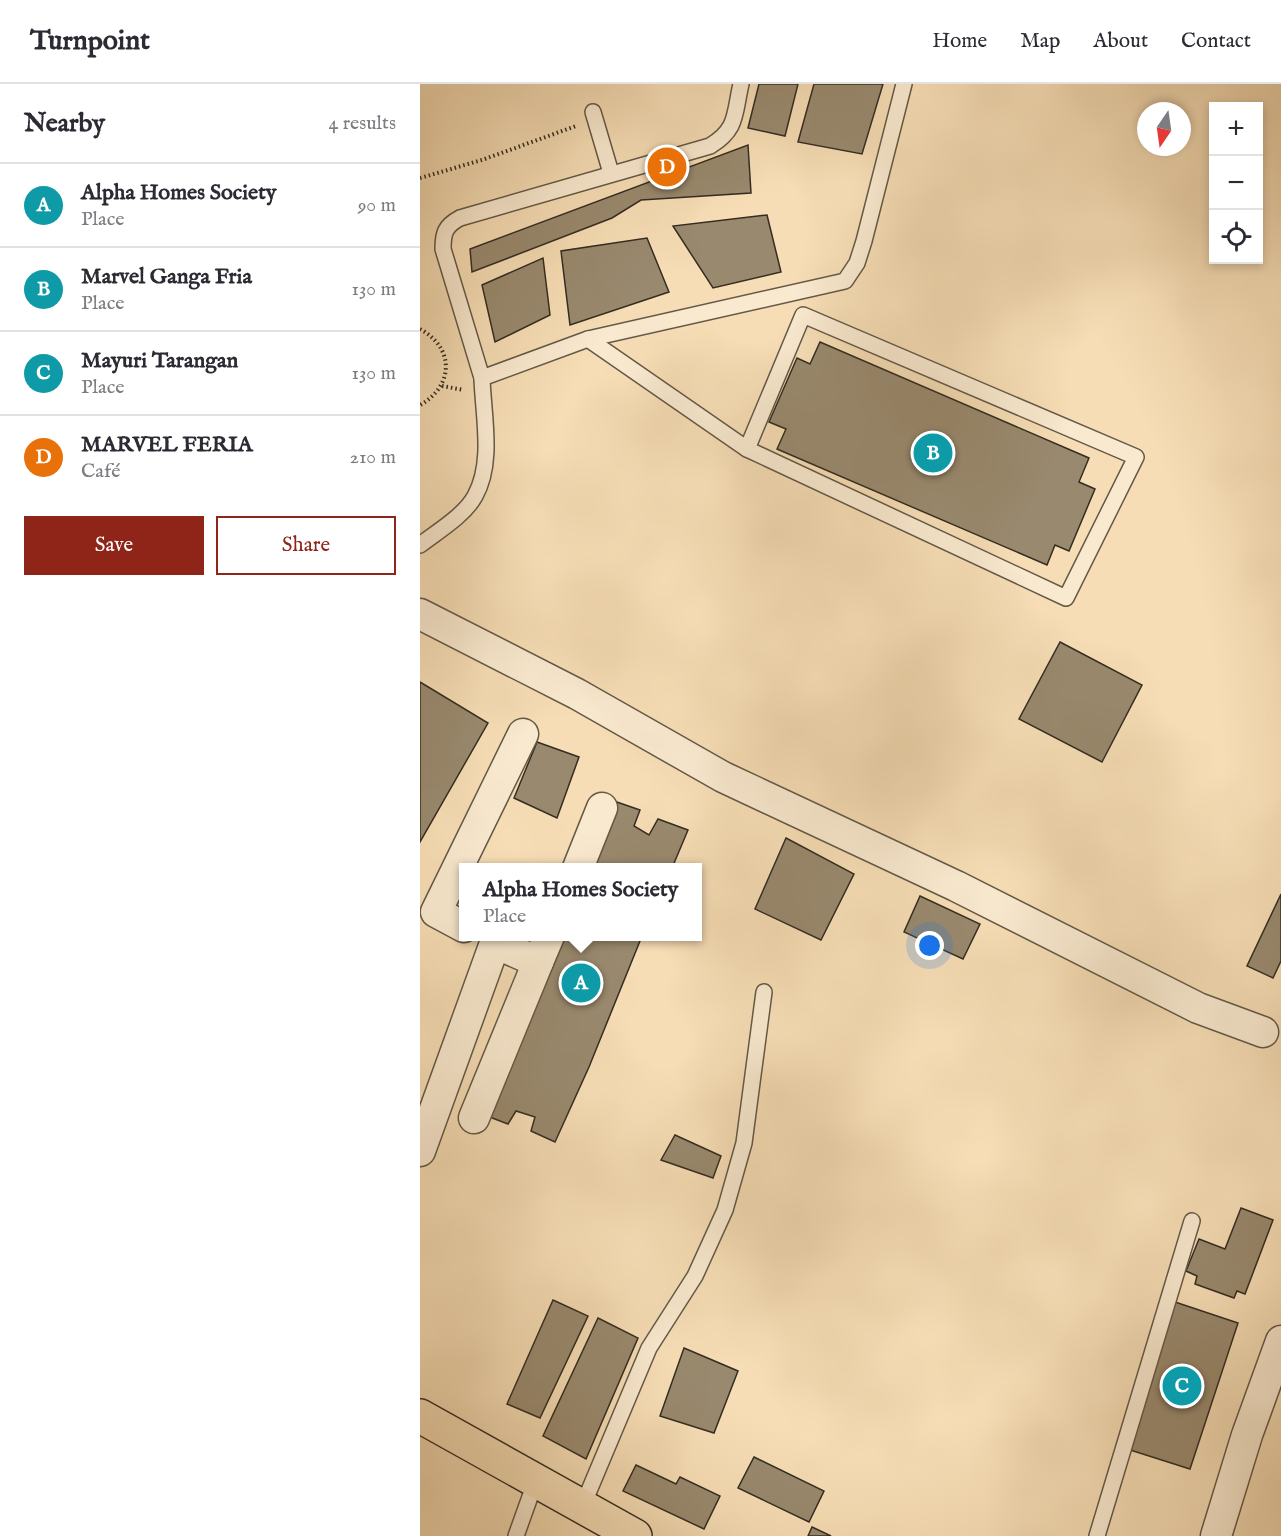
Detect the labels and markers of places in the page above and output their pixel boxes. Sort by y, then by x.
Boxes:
pin: D [648,144,686,190]
pin: B [914,430,952,476]
pin: A [562,960,600,1006]
pin: C [1162,1364,1202,1408]

